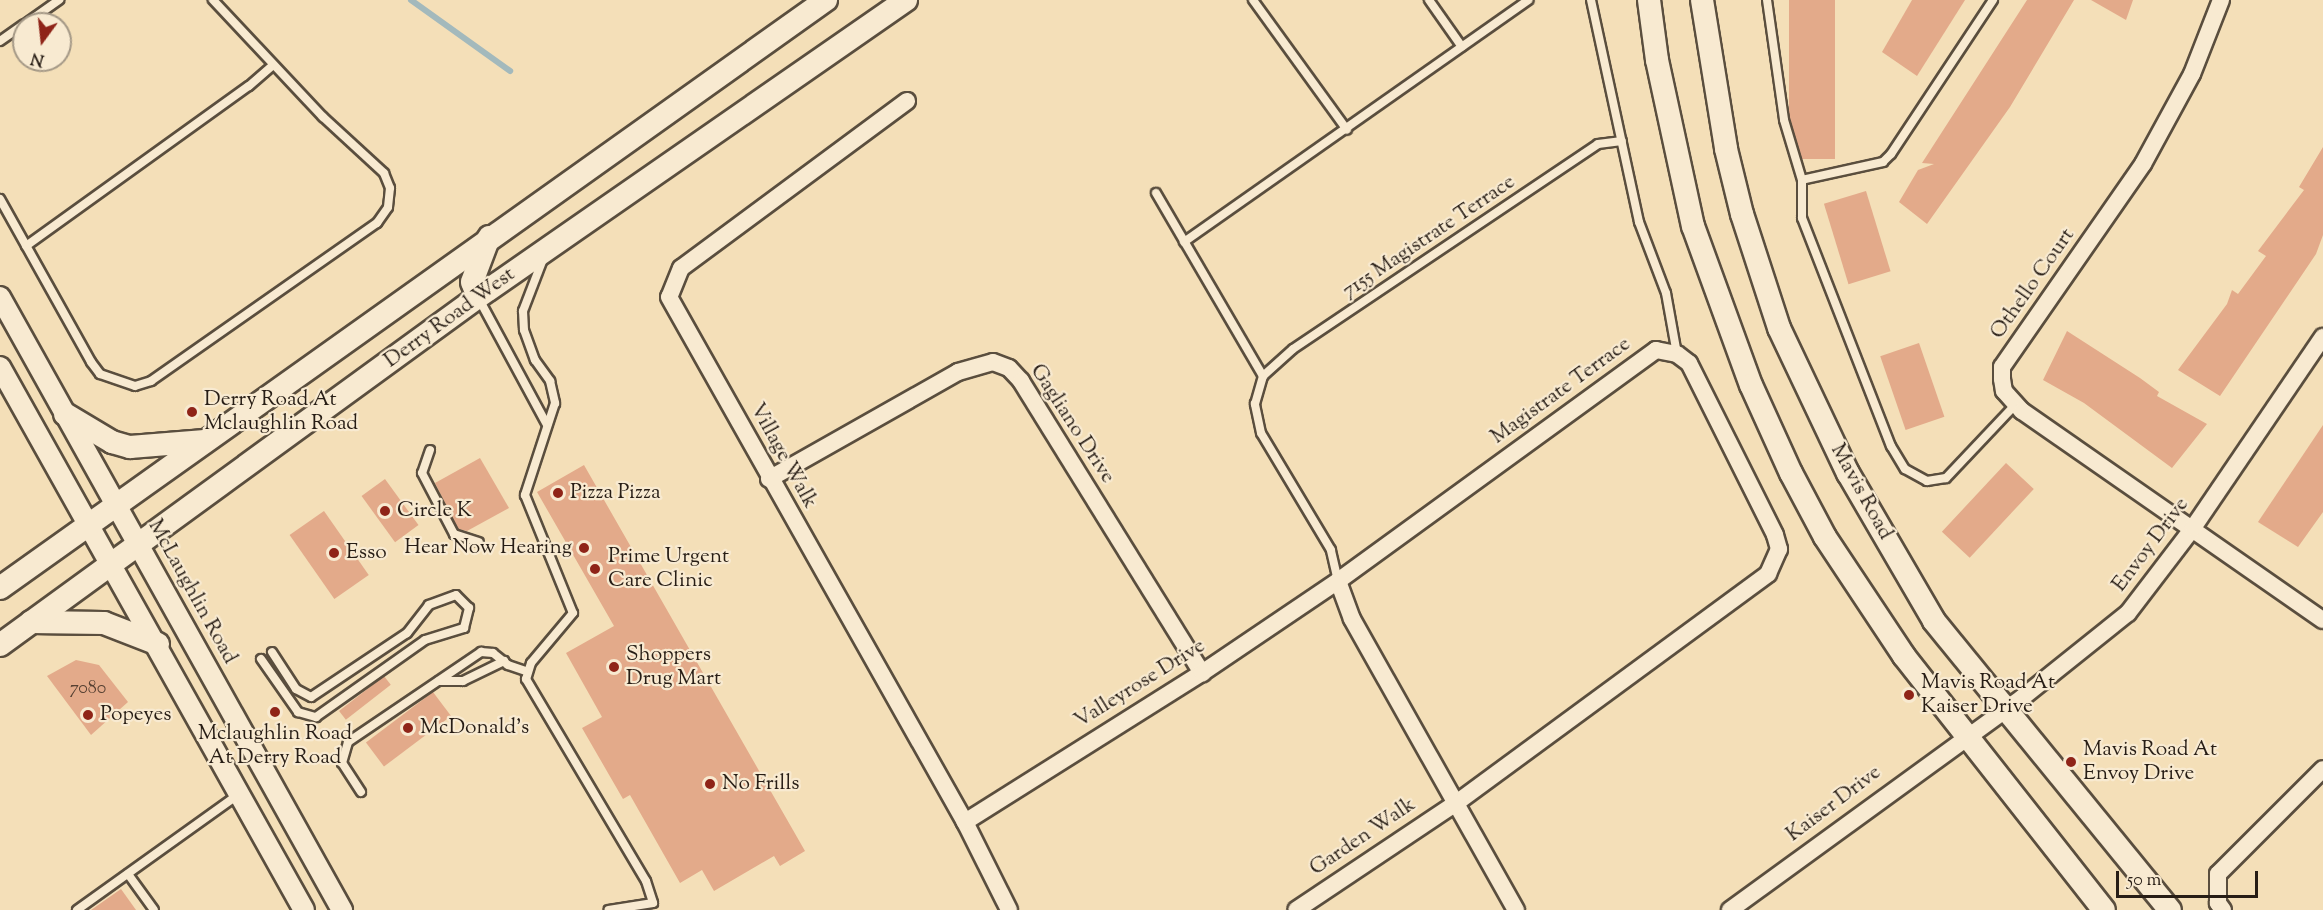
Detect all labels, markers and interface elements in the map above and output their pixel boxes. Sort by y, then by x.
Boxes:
north arrow [12,12,72,72]
text: N [29,45,47,71]
street label: 7155 Magistrate Terrace [1338,170,1520,304]
street label: Othello Court [1986,224,2080,344]
street label: Derry Road West [380,262,520,374]
street label: Magistrate Terrace [1486,332,1636,450]
street label: Gagliano Drive [1024,360,1120,488]
place label: Derry Road At Mclaughlin Road [204,387,358,437]
street label: Village Walk [744,399,822,513]
marker: Derry Road At Mclaughlin Road [185,405,199,419]
street label: Mavis Road [1824,440,1898,544]
place label: Pizza Pizza [570,480,661,506]
marker: Pizza Pizza [551,486,565,500]
street label: Envoy Drive [2107,493,2195,597]
place label: Circle K [397,498,472,524]
marker: Circle K [378,504,392,518]
street label: McLaughlin Road [142,515,242,669]
place label: Hear Now Hearing [404,535,572,561]
place label: Esso [346,540,387,566]
marker: Hear Now Hearing [577,541,591,555]
place label: Prime Urgent Care Clinic [608,544,729,594]
marker: Esso [327,546,341,560]
marker: Prime Urgent Care Clinic [586,560,604,578]
street label: Valleyrose Drive [1070,634,1210,734]
place label: Shoppers Drug Mart [626,642,721,692]
marker: Shoppers Drug Mart [607,660,621,674]
place label: Mavis Road At Kaiser Drive [1921,670,2055,720]
house number: 7080 [70,678,106,700]
marker: Mavis Road At Kaiser Drive [1902,688,1916,702]
place label: Popeyes [100,702,171,728]
marker: Mclaughlin Road At Derry Road [268,705,282,719]
marker: Popeyes [81,708,95,722]
place label: McDonald's [420,715,529,741]
place label: Mclaughlin Road At Derry Road [198,721,352,771]
marker: McDonald's [401,721,415,735]
place label: Mavis Road At Envoy Drive [2083,737,2217,787]
marker: Mavis Road At Envoy Drive [2064,755,2078,769]
street label: Kaiser Drive [1782,760,1886,848]
place label: No Frills [722,771,800,797]
marker: No Frills [703,777,717,791]
street label: Garden Walk [1305,792,1421,882]
scale bar [2119,859,2262,897]
text: 50 m [2127,868,2161,894]

